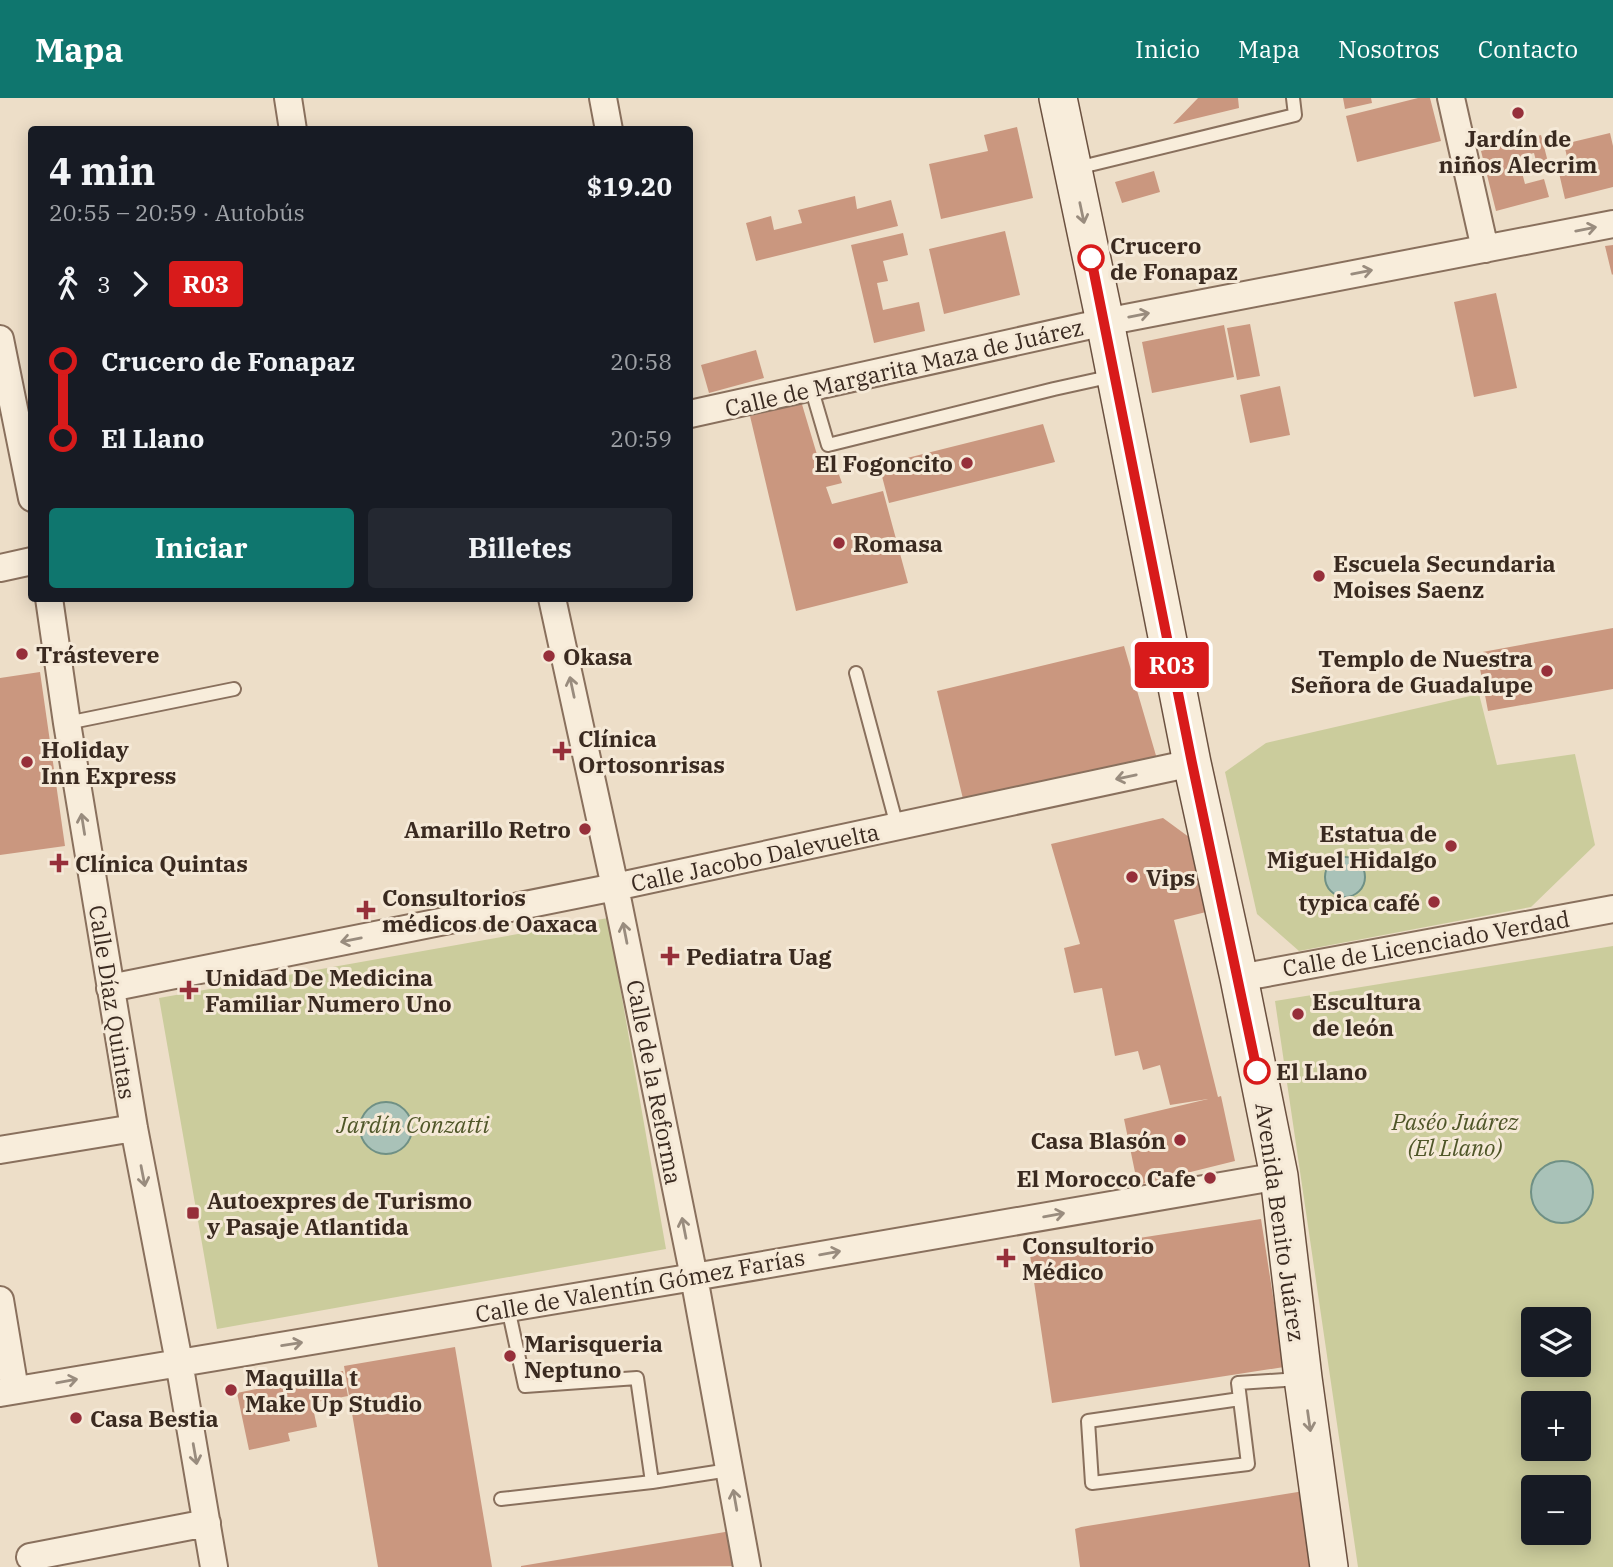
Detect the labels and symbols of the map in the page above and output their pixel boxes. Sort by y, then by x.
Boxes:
marker: Jardín de niños Alecrim [1510,105,1526,121]
place label: Jardín de niños Alecrim [1439,123,1597,179]
one-way arrow [1075,201,1089,224]
one-way arrow [1574,222,1597,235]
place label: Crucero de Fonapaz [1110,230,1238,286]
marker: Crucero de Fonapaz [1078,245,1104,271]
one-way arrow [1350,265,1373,279]
one-way arrow [1127,308,1150,322]
street label: Calle de Margarita Maza de Juárez [722,311,1086,423]
place label: El Fogoncito [815,448,953,478]
marker: El Fogoncito [959,455,975,471]
place label: Romasa [853,528,943,558]
marker: Romasa [831,535,847,551]
place label: Escuela Secundaria Moises Saenz [1333,548,1556,604]
marker: Escuela Secundaria Moises Saenz [1311,568,1327,584]
place label: Trástevere [36,639,159,669]
place label: Okasa [563,641,633,671]
line badge: R03 [1132,642,1212,688]
place label: Templo de Nuestra Señora de Guadalupe [1291,643,1533,699]
marker: Trástevere [14,646,30,662]
marker: Okasa [541,648,557,664]
marker: Templo de Nuestra Señora de Guadalupe [1539,663,1555,679]
one-way arrow [564,676,578,699]
place label: Clínica Ortosonrisas [578,723,725,779]
place label: Holiday Inn Express [41,734,176,790]
marker: Clínica Ortosonrisas [552,741,572,761]
marker: Holiday Inn Express [19,754,35,770]
one-way arrow [1115,771,1138,785]
one-way arrow [76,813,89,836]
place label: Amarillo Retro [404,814,571,844]
street label: Calle Jacobo Dalevuelta [628,816,882,898]
place label: Estatua de Miguel Hidalgo [1267,818,1437,874]
marker: Amarillo Retro [577,821,593,837]
marker: Estatua de Miguel Hidalgo [1443,838,1459,854]
place label: Clínica Quintas [75,848,248,878]
marker: Clínica Quintas [49,853,69,873]
place label: Vips [1146,862,1195,892]
marker: Vips [1124,869,1140,885]
place label: Consultorios médicos de Oaxaca [382,882,598,938]
place label: typica café [1299,887,1420,917]
marker: typica café [1426,894,1442,910]
marker: Consultorios médicos de Oaxaca [356,900,376,920]
street label: Calle Díaz Quintas [83,903,143,1101]
street label: Calle de Licenciado Verdad [1280,903,1572,983]
one-way arrow [617,922,631,945]
one-way arrow [340,933,363,947]
place label: Pediatra Uag [686,941,832,971]
marker: Pediatra Uag [660,946,680,966]
place label: Unidad De Medicina Familiar Numero Uno [205,962,452,1018]
street label: Calle de la Reforma [620,977,690,1187]
marker: Unidad De Medicina Familiar Numero Uno [179,980,199,1000]
place label: Escultura de león [1312,986,1421,1042]
marker: Escultura de león [1290,1006,1306,1022]
place label: El Llano [1276,1056,1367,1086]
marker: El Llano [1244,1058,1270,1084]
street label: Avenida Benito Juárez [1249,1101,1313,1343]
park label: Paséo Juárez (El Llano) [1391,1106,1519,1162]
park label: Jardín Conzatti [336,1109,489,1139]
place label: Casa Blasón [1031,1125,1166,1155]
marker: Casa Blasón [1172,1132,1188,1148]
place label: El Morocco Cafe [1017,1163,1196,1193]
one-way arrow [137,1164,150,1187]
marker: El Morocco Cafe [1202,1170,1218,1186]
place label: Autoexpres de Turismo y Pasaje Atlantida [206,1185,472,1241]
marker: Autoexpres de Turismo y Pasaje Atlantida [185,1205,201,1221]
one-way arrow [1042,1208,1065,1221]
one-way arrow [677,1217,691,1240]
place label: Consultorio Médico [1022,1230,1154,1286]
street label: Calle de Valentín Gómez Farías [473,1241,807,1329]
one-way arrow [818,1246,841,1259]
marker: Consultorio Médico [996,1248,1016,1268]
place label: Marisqueria Neptuno [524,1328,663,1384]
one-way arrow [280,1337,303,1350]
marker: Marisqueria Neptuno [502,1348,518,1364]
place label: Maquilla t Make Up Studio [245,1362,422,1418]
one-way arrow [55,1374,78,1387]
marker: Maquilla t Make Up Studio [223,1382,239,1398]
place label: Casa Bestia [90,1403,219,1433]
one-way arrow [1302,1409,1315,1431]
marker: Casa Bestia [68,1410,84,1426]
one-way arrow [189,1442,202,1465]
one-way arrow [728,1489,741,1512]

